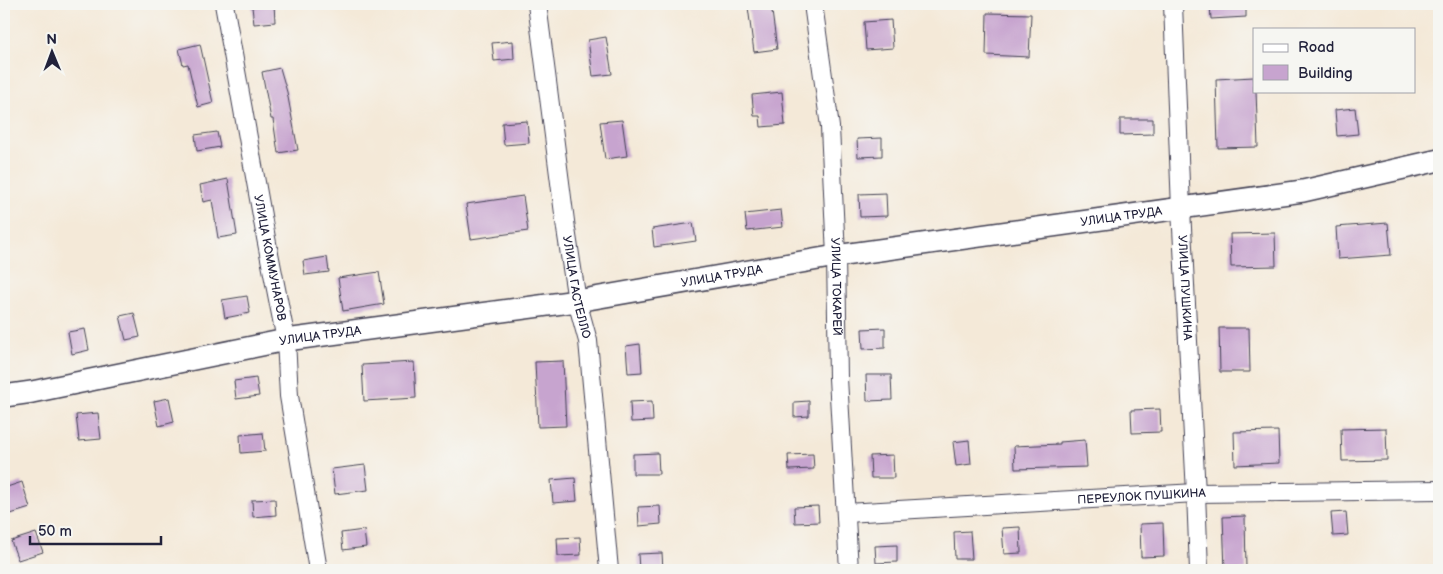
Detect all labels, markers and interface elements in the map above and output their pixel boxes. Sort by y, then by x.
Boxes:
north arrow [28,28,78,78]
legend [1253,28,1416,92]
text: N [46,31,57,48]
text: Road [1298,38,1334,57]
text: Building [1298,64,1353,83]
street label: УЛИЦА КОММУНАРОВ [250,194,289,323]
street label: УЛИЦА ТРУДА [1079,204,1164,230]
street label: УЛИЦА ГАСТЕЛЛО [559,235,594,341]
street label: УЛИЦА ПУШКИНА [1174,235,1195,342]
street label: УЛИЦА ТОКАРЕЙ [827,237,844,336]
street label: УЛИЦА ТРУДА [680,262,764,291]
street label: УЛИЦА ТРУДА [278,323,363,349]
street label: ПЕРЕУЛОК ПУШКИНА [1077,486,1207,508]
scale bar [30,514,161,546]
text: 50 m [38,522,72,541]

